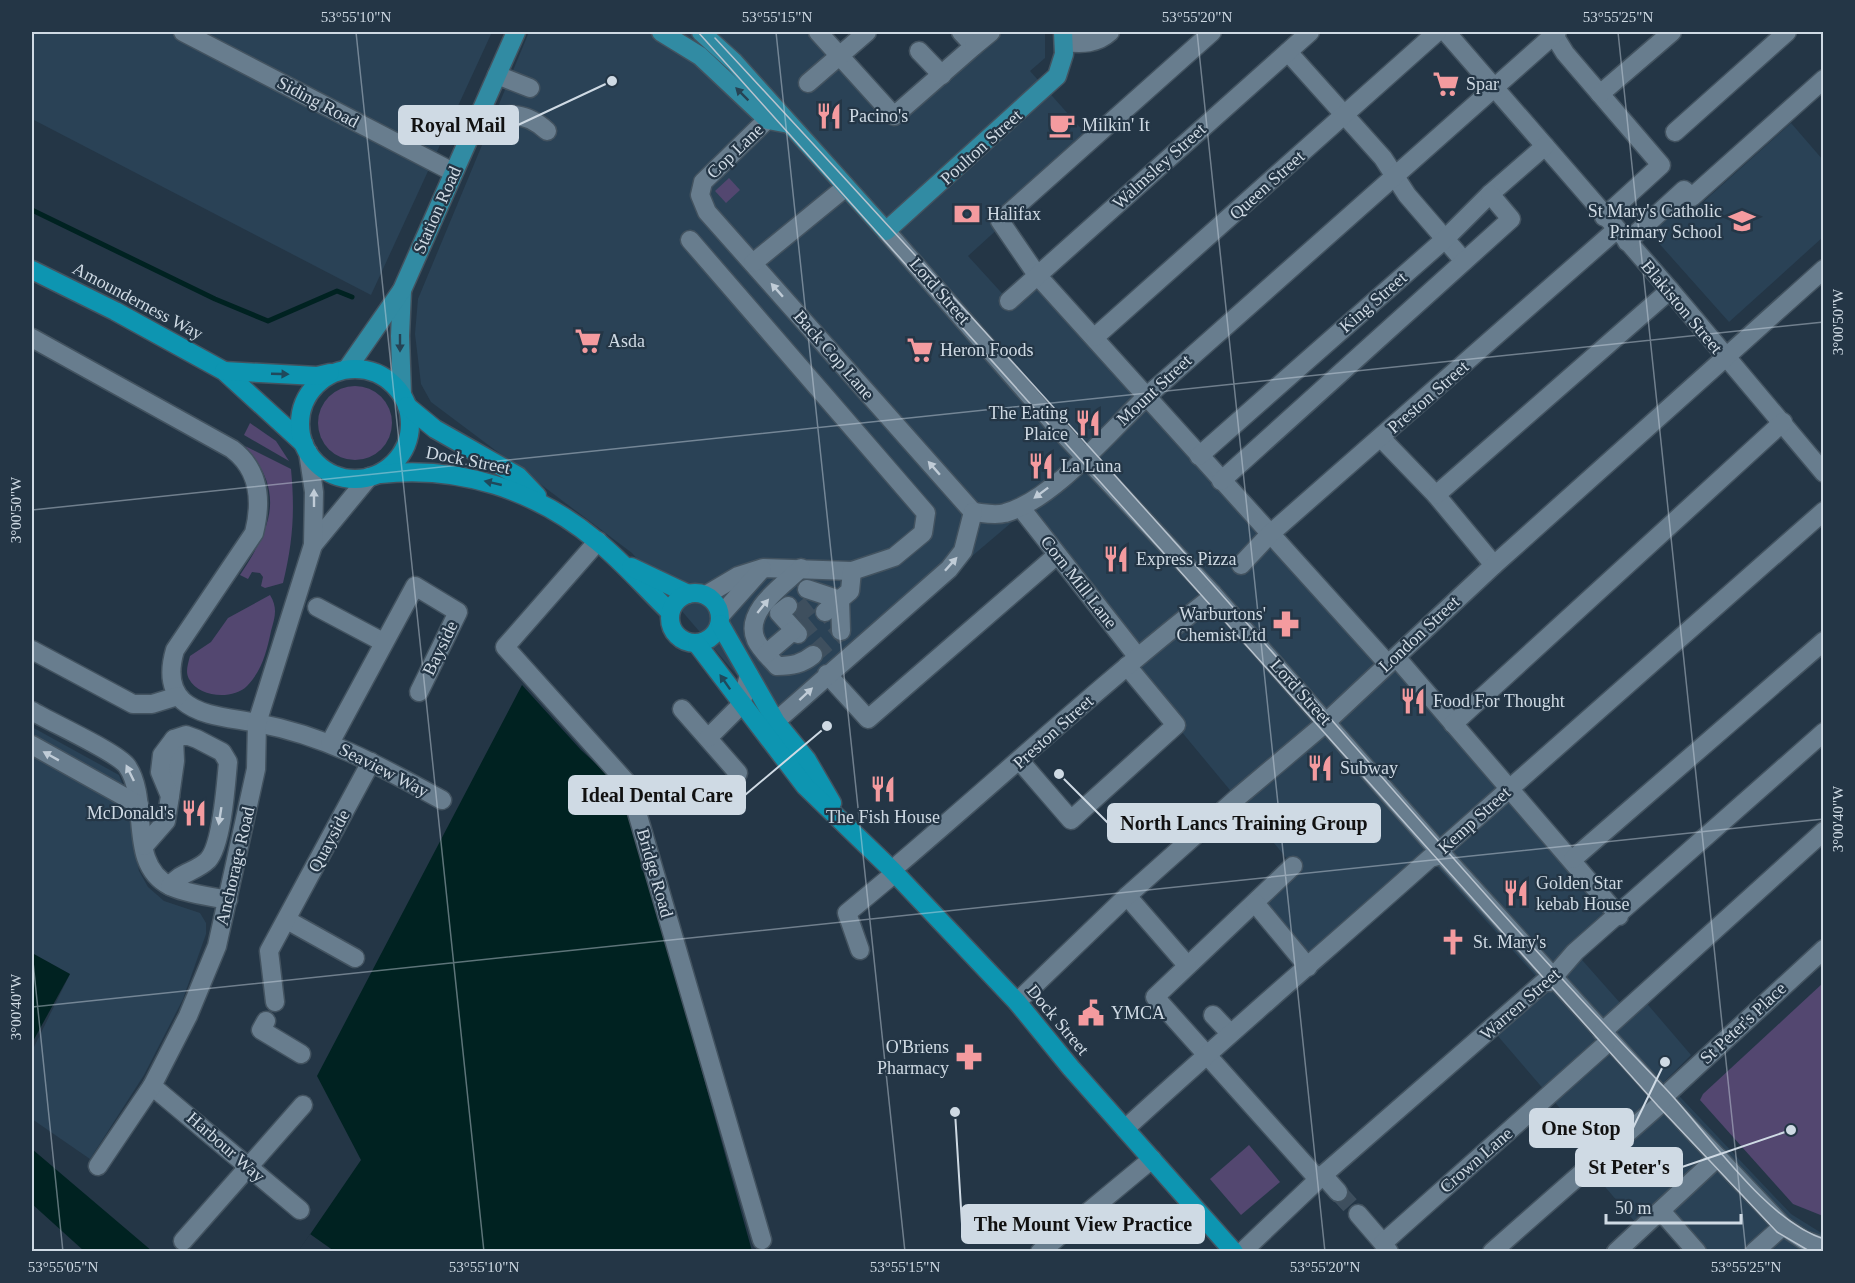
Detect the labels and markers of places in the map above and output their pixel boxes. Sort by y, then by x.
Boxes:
supermarket icon: Spar [1431,69,1461,99]
place label: Spar [1466,74,1499,94]
restaurant icon: Pacino's [814,101,844,131]
callout: Royal Mail [399,106,518,144]
place label: Pacino's [849,106,908,126]
cafe icon: Milkin' It [1047,110,1077,140]
place label: Milkin' It [1082,115,1150,135]
bank icon: Halifax [952,199,982,229]
place label: St Mary's Catholic Primary School [1588,201,1722,242]
place label: Halifax [987,204,1041,224]
school or university icon: St Mary's Catholic Primary School [1727,206,1757,236]
supermarket icon: Asda [573,326,603,356]
place label: Asda [608,331,645,351]
supermarket icon: Heron Foods [905,335,935,365]
place label: Heron Foods [940,340,1034,360]
place label: The Eating Plaice [989,403,1068,444]
restaurant icon: The Eating Plaice [1073,408,1103,438]
restaurant icon: La Luna [1026,451,1056,481]
place label: La Luna [1061,456,1121,476]
restaurant icon: Express Pizza [1101,544,1131,574]
place label: Express Pizza [1136,549,1236,569]
place label: Warburtons' Chemist Ltd [1177,604,1266,645]
pharmacy icon: Warburtons' Chemist Ltd [1271,609,1301,639]
restaurant icon: Food For Thought [1398,686,1428,716]
place label: Food For Thought [1433,691,1565,711]
restaurant icon: Subway [1305,753,1335,783]
place label: Subway [1340,758,1398,778]
restaurant icon: The Fish House [868,774,898,804]
callout: Ideal Dental Care [569,776,745,814]
restaurant icon: McDonald's [179,798,209,828]
place label: McDonald's [87,803,174,823]
callout: North Lancs Training Group [1108,804,1380,842]
place label: The Fish House [826,807,940,827]
place label: Golden Star kebab House [1536,873,1629,914]
restaurant icon: Golden Star kebab House [1501,878,1531,908]
church icon: St. Mary's [1438,927,1468,957]
place label: St. Mary's [1473,932,1546,952]
public building icon: YMCA [1076,998,1106,1028]
place label: YMCA [1111,1003,1165,1023]
place label: O'Briens Pharmacy [877,1037,949,1078]
pharmacy icon: O'Briens Pharmacy [954,1042,984,1072]
callout: One Stop [1530,1109,1633,1147]
callout: St Peter's [1576,1148,1682,1186]
callout: The Mount View Practice [962,1205,1204,1243]

